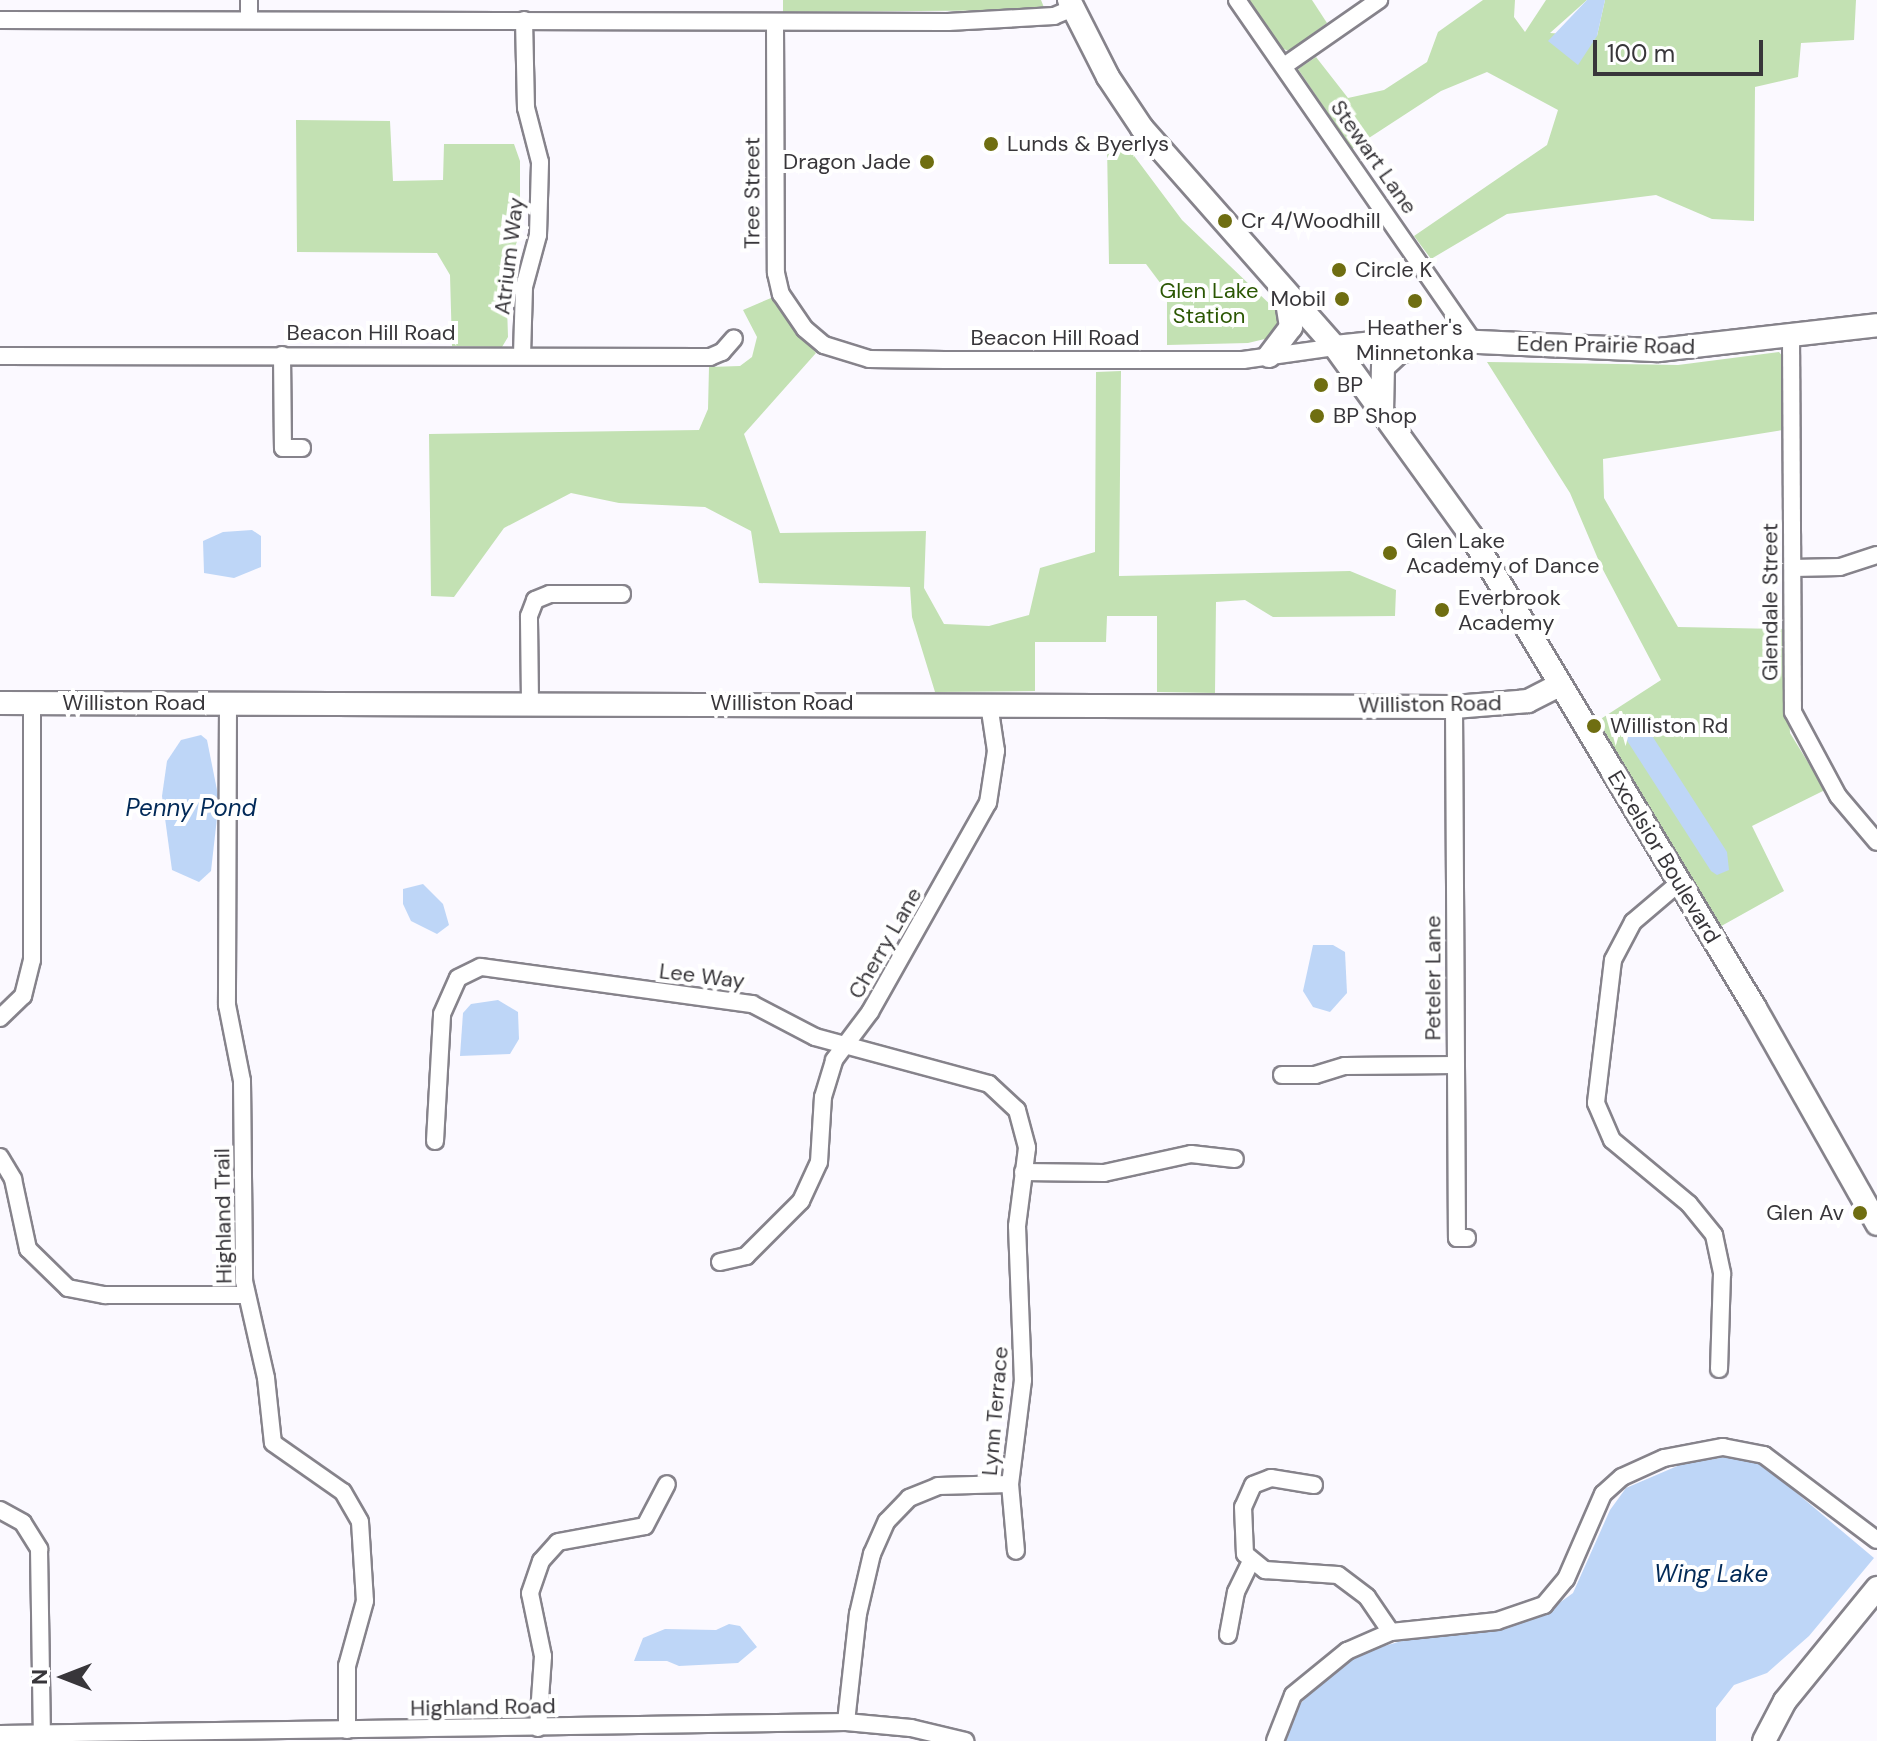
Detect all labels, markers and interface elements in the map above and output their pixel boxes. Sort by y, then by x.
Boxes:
scale bar [1597,24,1767,74]
text: 100 m [1607,38,1675,69]
street label: Stewart Lane [1325,95,1423,219]
place label: Lunds & Byerlys [1007,131,1169,157]
marker: Lunds & Byerlys [982,135,1000,153]
street label: Tree Street [739,137,765,249]
place label: Dragon Jade [783,149,911,175]
marker: Dragon Jade [918,153,936,171]
street label: Atrium Way [489,196,529,316]
place label: Cr 4/Woodhill [1241,208,1381,234]
marker: Cr 4/Woodhill [1216,212,1234,230]
place label: Circle K [1355,257,1432,283]
marker: Circle K [1330,261,1348,279]
park label: Glen Lake Station [1160,277,1258,328]
place label: Mobil [1270,286,1326,312]
marker: Mobil [1333,290,1351,308]
marker: Heather's Minnetonka [1406,292,1424,310]
place label: Heather's Minnetonka [1356,314,1474,366]
street label: Beacon Hill Road [287,320,455,346]
street label: Beacon Hill Road [971,325,1139,351]
street label: Eden Prairie Road [1517,330,1695,360]
place label: BP [1337,372,1363,398]
marker: BP [1312,376,1330,394]
place label: BP Shop [1333,403,1417,429]
marker: BP Shop [1308,407,1326,425]
street label: Glendale Street [1757,523,1783,681]
place label: Glen Lake Academy of Dance [1406,527,1599,578]
marker: Glen Lake Academy of Dance [1381,544,1399,562]
place label: Everbrook Academy [1458,584,1561,636]
marker: Everbrook Academy [1433,601,1451,619]
street label: Williston Road [62,690,206,716]
street label: Williston Road [710,690,854,716]
street label: Williston Road [1358,690,1502,718]
place label: Williston Rd [1610,713,1728,739]
marker: Williston Rd [1585,717,1603,735]
street label: Excelsior Boulevard [1602,766,1726,948]
water label: Penny Pond [126,794,256,822]
street label: Cherry Lane [843,883,927,1003]
street label: Peteler Lane [1420,915,1446,1041]
street label: Lee Way [658,958,746,994]
street label: Highland Trail [209,1148,237,1284]
place label: Glen Av [1766,1200,1844,1226]
marker: Glen Av [1851,1204,1869,1222]
street label: Lynn Terrace [976,1345,1014,1477]
water label: Wing Lake [1654,1560,1768,1588]
north arrow [24,1637,104,1717]
text: N [25,1669,54,1685]
street label: Highland Road [410,1693,556,1721]

